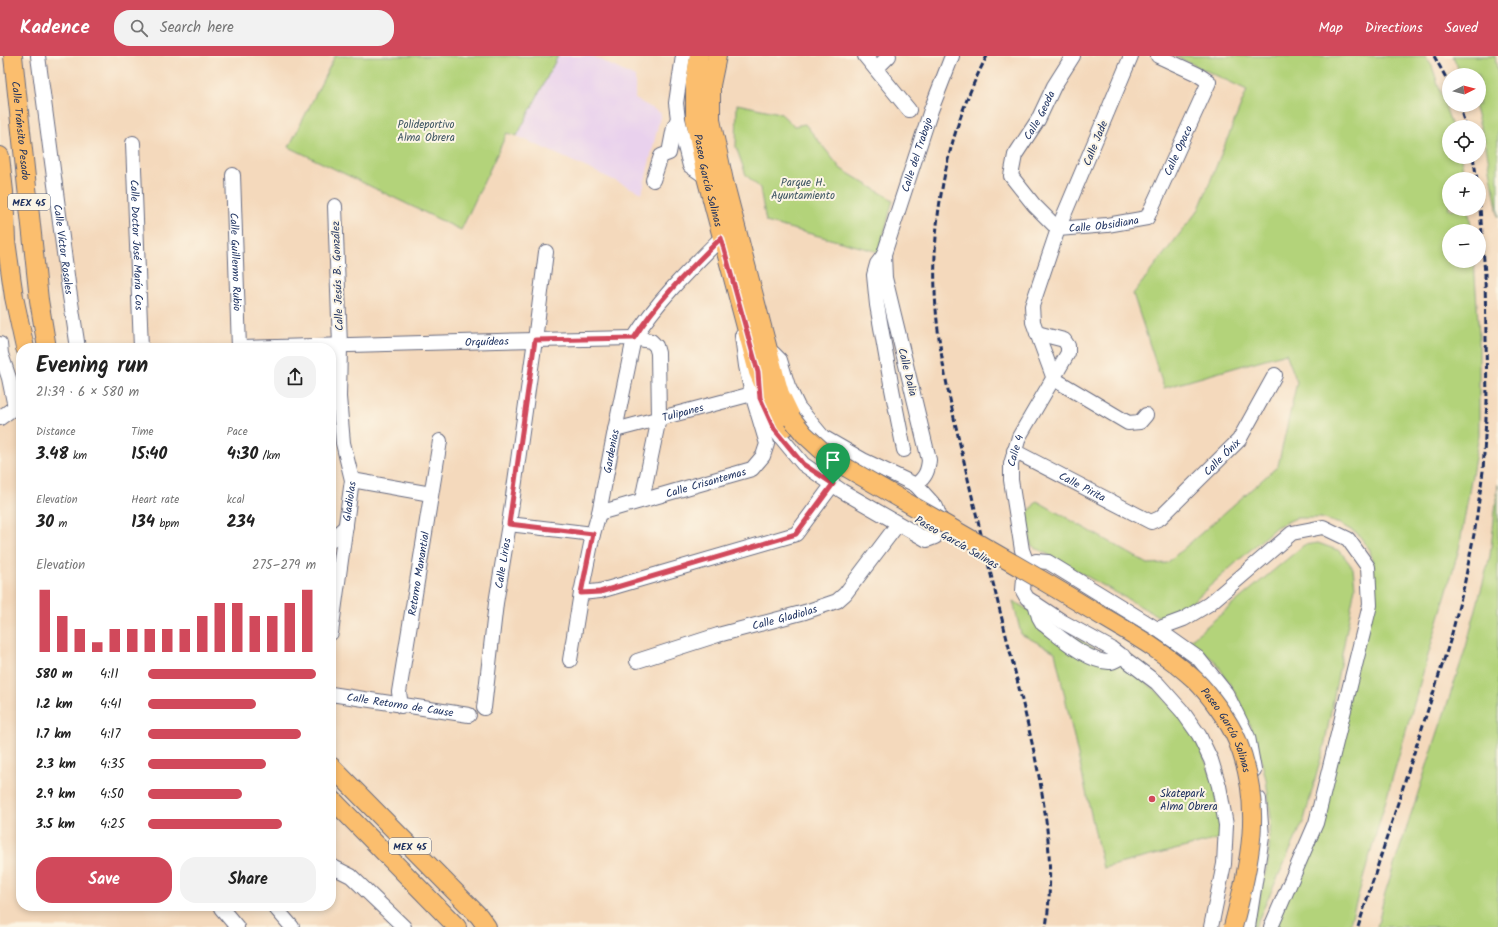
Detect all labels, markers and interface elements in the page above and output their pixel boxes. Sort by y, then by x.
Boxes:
search box [114,10,394,46]
text: Kadence [20,13,90,43]
text: Search here [160,16,234,40]
icon: search [128,17,150,39]
text: Map [1318,17,1343,39]
text: Directions [1365,17,1423,39]
text: Saved [1445,17,1478,39]
north arrow [1442,68,1486,112]
map controls [1442,68,1486,268]
street label: Calle Tránsito Pesado [6,80,34,181]
street label: Calle Geoda [1019,88,1061,144]
street label: Calle del Trabajo [897,115,938,195]
park label: Polideportivo Alma Obrera [397,116,455,147]
street label: Calle Jade [1079,118,1113,169]
button: locate [1442,120,1486,164]
street label: Calle Opaco [1159,123,1198,179]
street label: Paseo García Salinas [688,132,727,229]
button: + [1442,172,1486,216]
park label: Parque H. Ayuntamiento [771,174,835,205]
street label: Calle Doctor José María Cos [124,179,148,311]
road number: MEX 45 [8,194,50,210]
street label: Calle Víctor Rosales [48,203,78,296]
street label: Calle Guillermo Rubio [224,212,246,312]
street label: Calle Obsidiana [1068,212,1140,238]
street label: Calle Jesús B. González [327,221,349,331]
button: − [1442,224,1486,268]
street label: Orquídeas [465,333,509,352]
street label: Calle Dalia [892,346,922,398]
text: Evening run [36,349,148,384]
button: share [274,356,316,398]
text: 21:39 · 6 × 580 m [36,382,139,403]
street label: Tulipanes [660,399,706,427]
text: Distance [36,423,76,441]
text: Time [131,423,154,441]
text: Pace [227,423,248,441]
street label: Gardenias [599,427,625,475]
street label: Calle 4 [1003,433,1029,469]
street label: Calle Ónix [1200,435,1246,480]
text: 3.48 [36,441,69,468]
text: 15:40 [131,441,167,468]
text: 4:30 [227,441,258,468]
pin [816,443,850,484]
text: km [69,447,87,465]
text: /km [258,447,280,465]
icon: arrive [822,449,844,471]
street label: Calle Crisantemas [664,463,749,503]
street label: Calle Pirita [1055,468,1109,507]
street label: Gladiolas [338,480,362,523]
text: Elevation [36,491,78,509]
text: Heart rate [131,491,179,509]
text: kcal [227,491,245,509]
text: 30 [36,509,54,536]
text: 134 [131,509,155,536]
text: 234 [227,509,255,536]
street label: Paseo García Salinas [911,511,1002,575]
text: m [54,515,67,533]
text: bpm [155,515,179,533]
street label: Retorno Manantial [404,530,435,617]
street label: Calle Lirios [491,536,517,590]
text: Elevation [36,555,85,576]
text: 275–279 m [252,555,316,576]
street label: Calle Gladiolas [750,600,820,636]
text: 580 m [36,664,73,685]
text: 4:11 [100,664,119,685]
street label: Paseo García Salinas [1196,684,1255,775]
street label: Calle Retorno de Cause [345,689,455,723]
text: 1.2 km [36,694,73,715]
text: 4:41 [100,694,122,715]
text: 1.7 km [36,724,71,745]
text: 4:17 [100,724,120,745]
text: 2.3 km [36,754,76,775]
text: 4:35 [100,754,125,775]
text: 2.9 km [36,784,75,805]
text: 4:50 [100,784,124,805]
place label: Skatepark Alma Obrera [1160,785,1218,816]
marker: Skatepark Alma Obrera [1147,794,1157,804]
text: 3.5 km [36,814,75,835]
text: 4:25 [100,814,125,835]
road number: MEX 45 [389,838,431,854]
button: Save [36,857,172,903]
button: Share [180,857,316,903]

